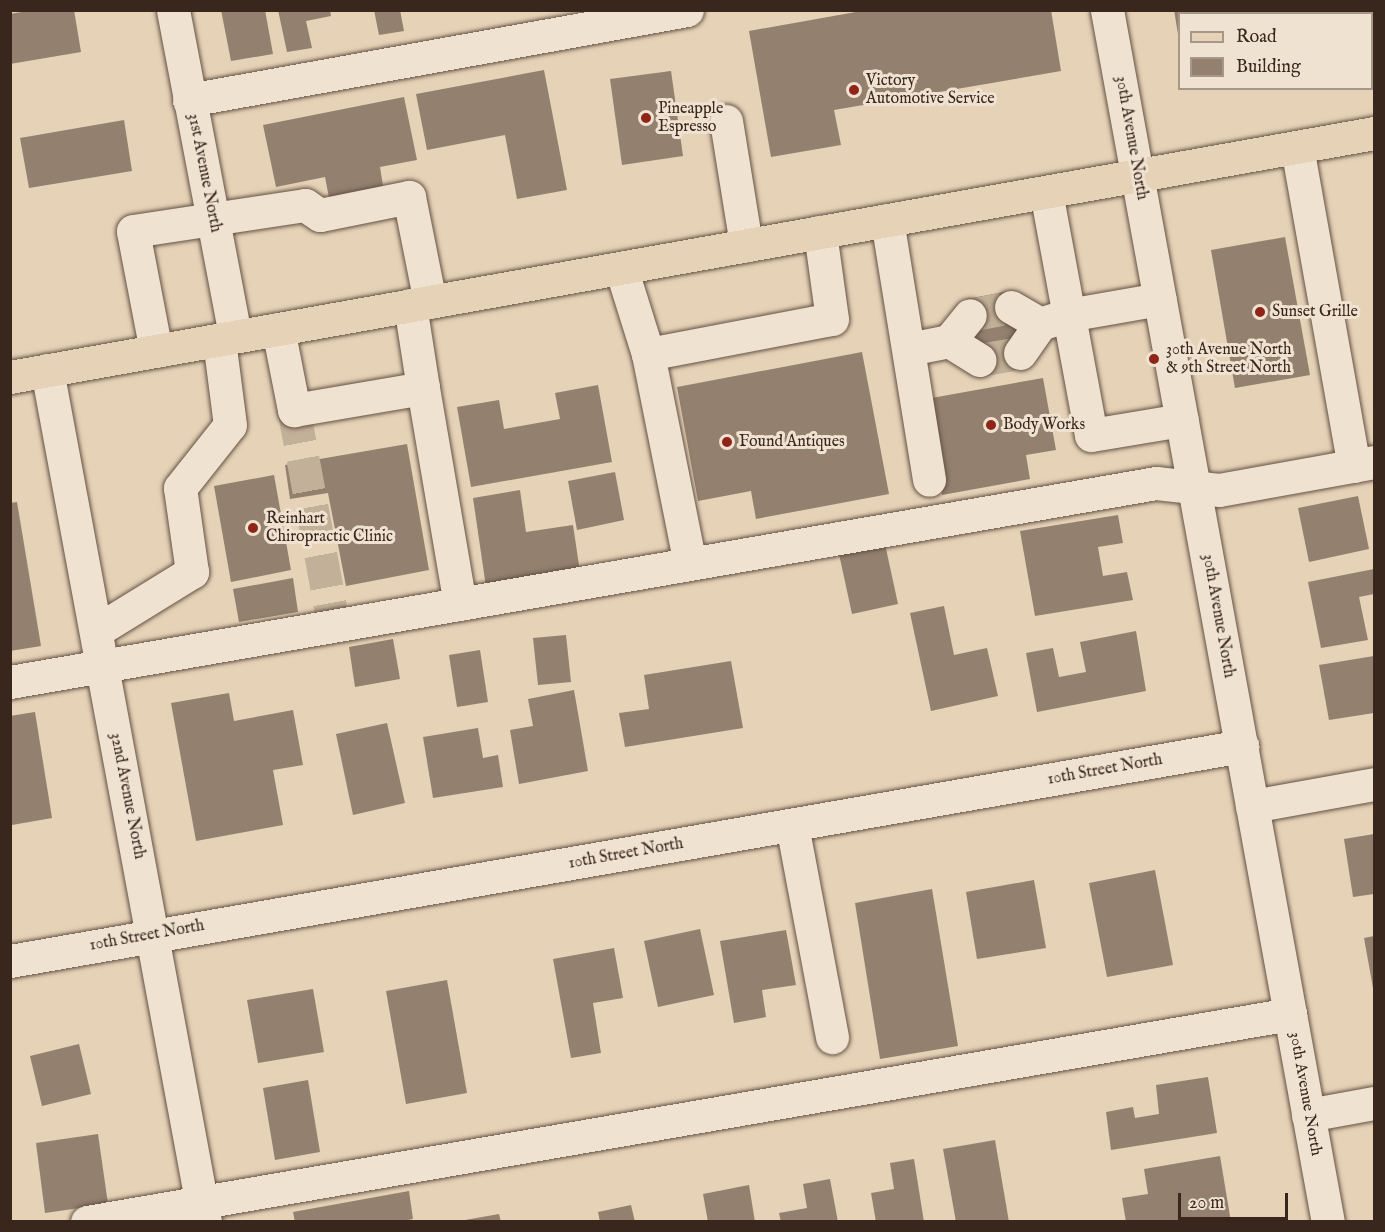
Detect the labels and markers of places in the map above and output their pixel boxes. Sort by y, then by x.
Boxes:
place label: Victory Automotive Service [866,71,995,109]
marker: Victory Automotive Service [847,83,861,97]
place label: Pineapple Espresso [658,99,723,137]
marker: Pineapple Espresso [639,111,653,125]
place label: Sunset Grille [1272,302,1358,322]
marker: Sunset Grille [1253,305,1267,319]
place label: 30th Avenue North & 9th Street North [1166,340,1292,378]
marker: 30th Avenue North & 9th Street North [1147,352,1161,366]
place label: Body Works [1003,415,1085,435]
marker: Body Works [984,418,998,432]
place label: Found Antiques [739,432,845,452]
marker: Found Antiques [720,435,734,449]
place label: Reinhart Chiropractic Clinic [266,509,393,547]
marker: Reinhart Chiropractic Clinic [244,519,262,537]

